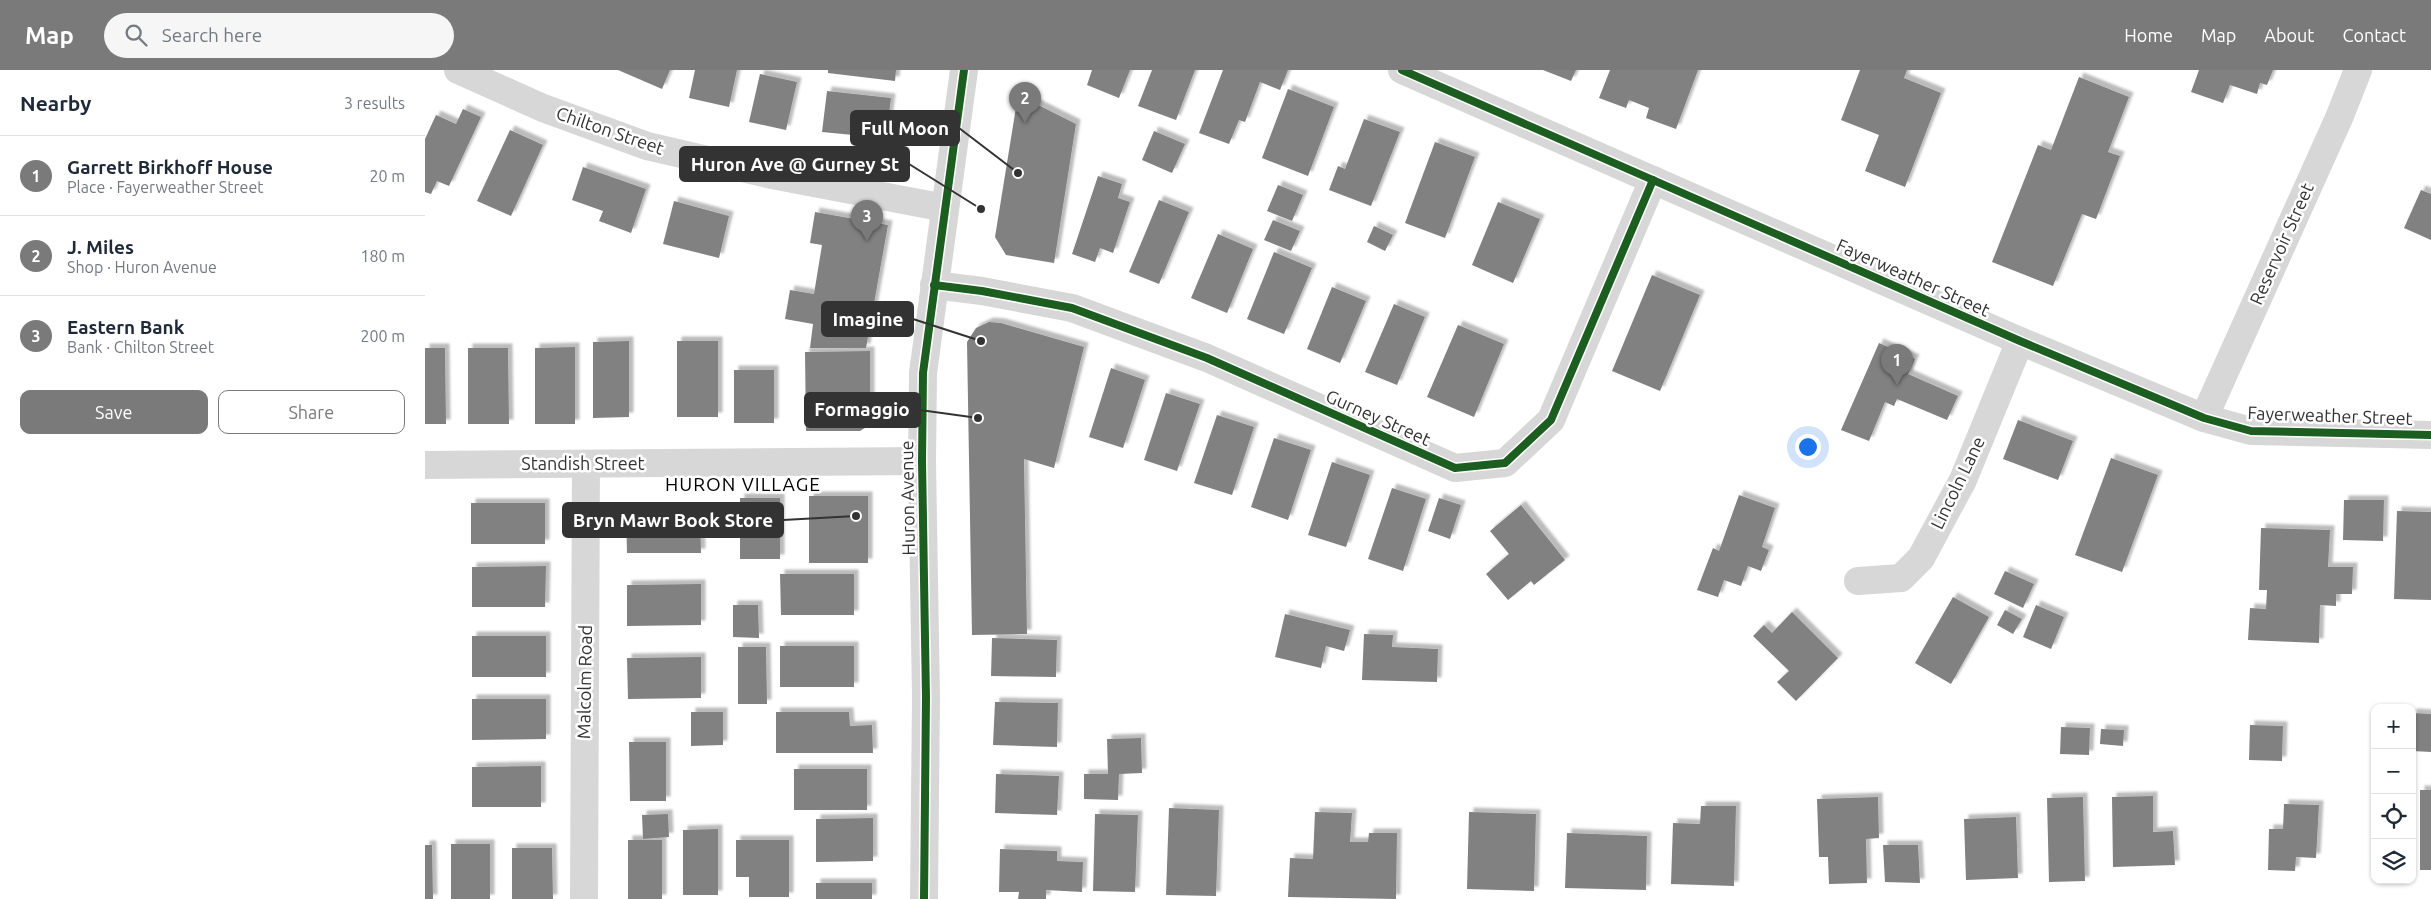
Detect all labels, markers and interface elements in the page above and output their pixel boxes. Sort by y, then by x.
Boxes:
search box [104,13,454,58]
icon: search [122,21,150,49]
text: Map [25,22,74,49]
text: Search here [162,24,262,46]
text: Home [2124,25,2173,45]
text: Map [2201,25,2236,45]
text: About [2264,25,2314,45]
text: Contact [2342,25,2406,45]
pin: 2 [1009,82,1041,123]
text: Nearby [20,91,91,115]
text: 3 results [344,94,405,112]
street label: Chilton Street [554,102,667,158]
callout: Full Moon [851,111,959,145]
text: Full Moon [861,117,949,139]
callout: Huron Ave @ Gurney St [680,147,909,181]
text: Huron Ave @ Gurney St [691,153,899,175]
text: Garrett Birkhoff House [67,156,273,178]
text: 1 [31,167,41,185]
text: 20 m [369,167,405,185]
text: Place · Fayerweather Street [67,178,264,196]
street label: Reservoir Street [2245,180,2317,307]
pin: 3 [851,200,883,241]
street label: Fayerweather Street [1834,234,1993,320]
text: J. Miles [67,236,134,258]
text: 2 [31,247,41,265]
text: 180 m [360,247,405,265]
text: Shop · Huron Avenue [67,258,217,276]
callout: Imagine [822,302,913,336]
text: Imagine [833,308,904,330]
text: Eastern Bank [67,316,184,338]
text: 3 [31,327,41,345]
text: 200 m [360,327,405,345]
text: Bank · Chilton Street [67,338,214,356]
pin: 1 [1881,344,1913,385]
street label: Gurney Street [1323,385,1434,449]
button: Save [20,390,208,434]
button: Share [218,390,405,434]
callout: Formaggio [805,393,920,427]
text: Formaggio [814,398,910,420]
street label: Fayerweather Street [2247,402,2413,428]
street label: Lincoln Lane [1926,433,1988,532]
your location [1795,434,1821,460]
street label: Huron Avenue [896,440,918,556]
street label: Standish Street [521,453,645,473]
district label: HURON VILLAGE [665,473,821,495]
callout: Bryn Mawr Book Store [563,503,783,537]
text: Bryn Mawr Book Store [573,509,773,531]
street label: Malcolm Road [573,625,595,739]
map controls [2371,704,2416,884]
button: + [2371,704,2416,749]
button: − [2371,749,2416,794]
button: locate [2371,794,2416,839]
button: layers [2371,839,2416,884]

